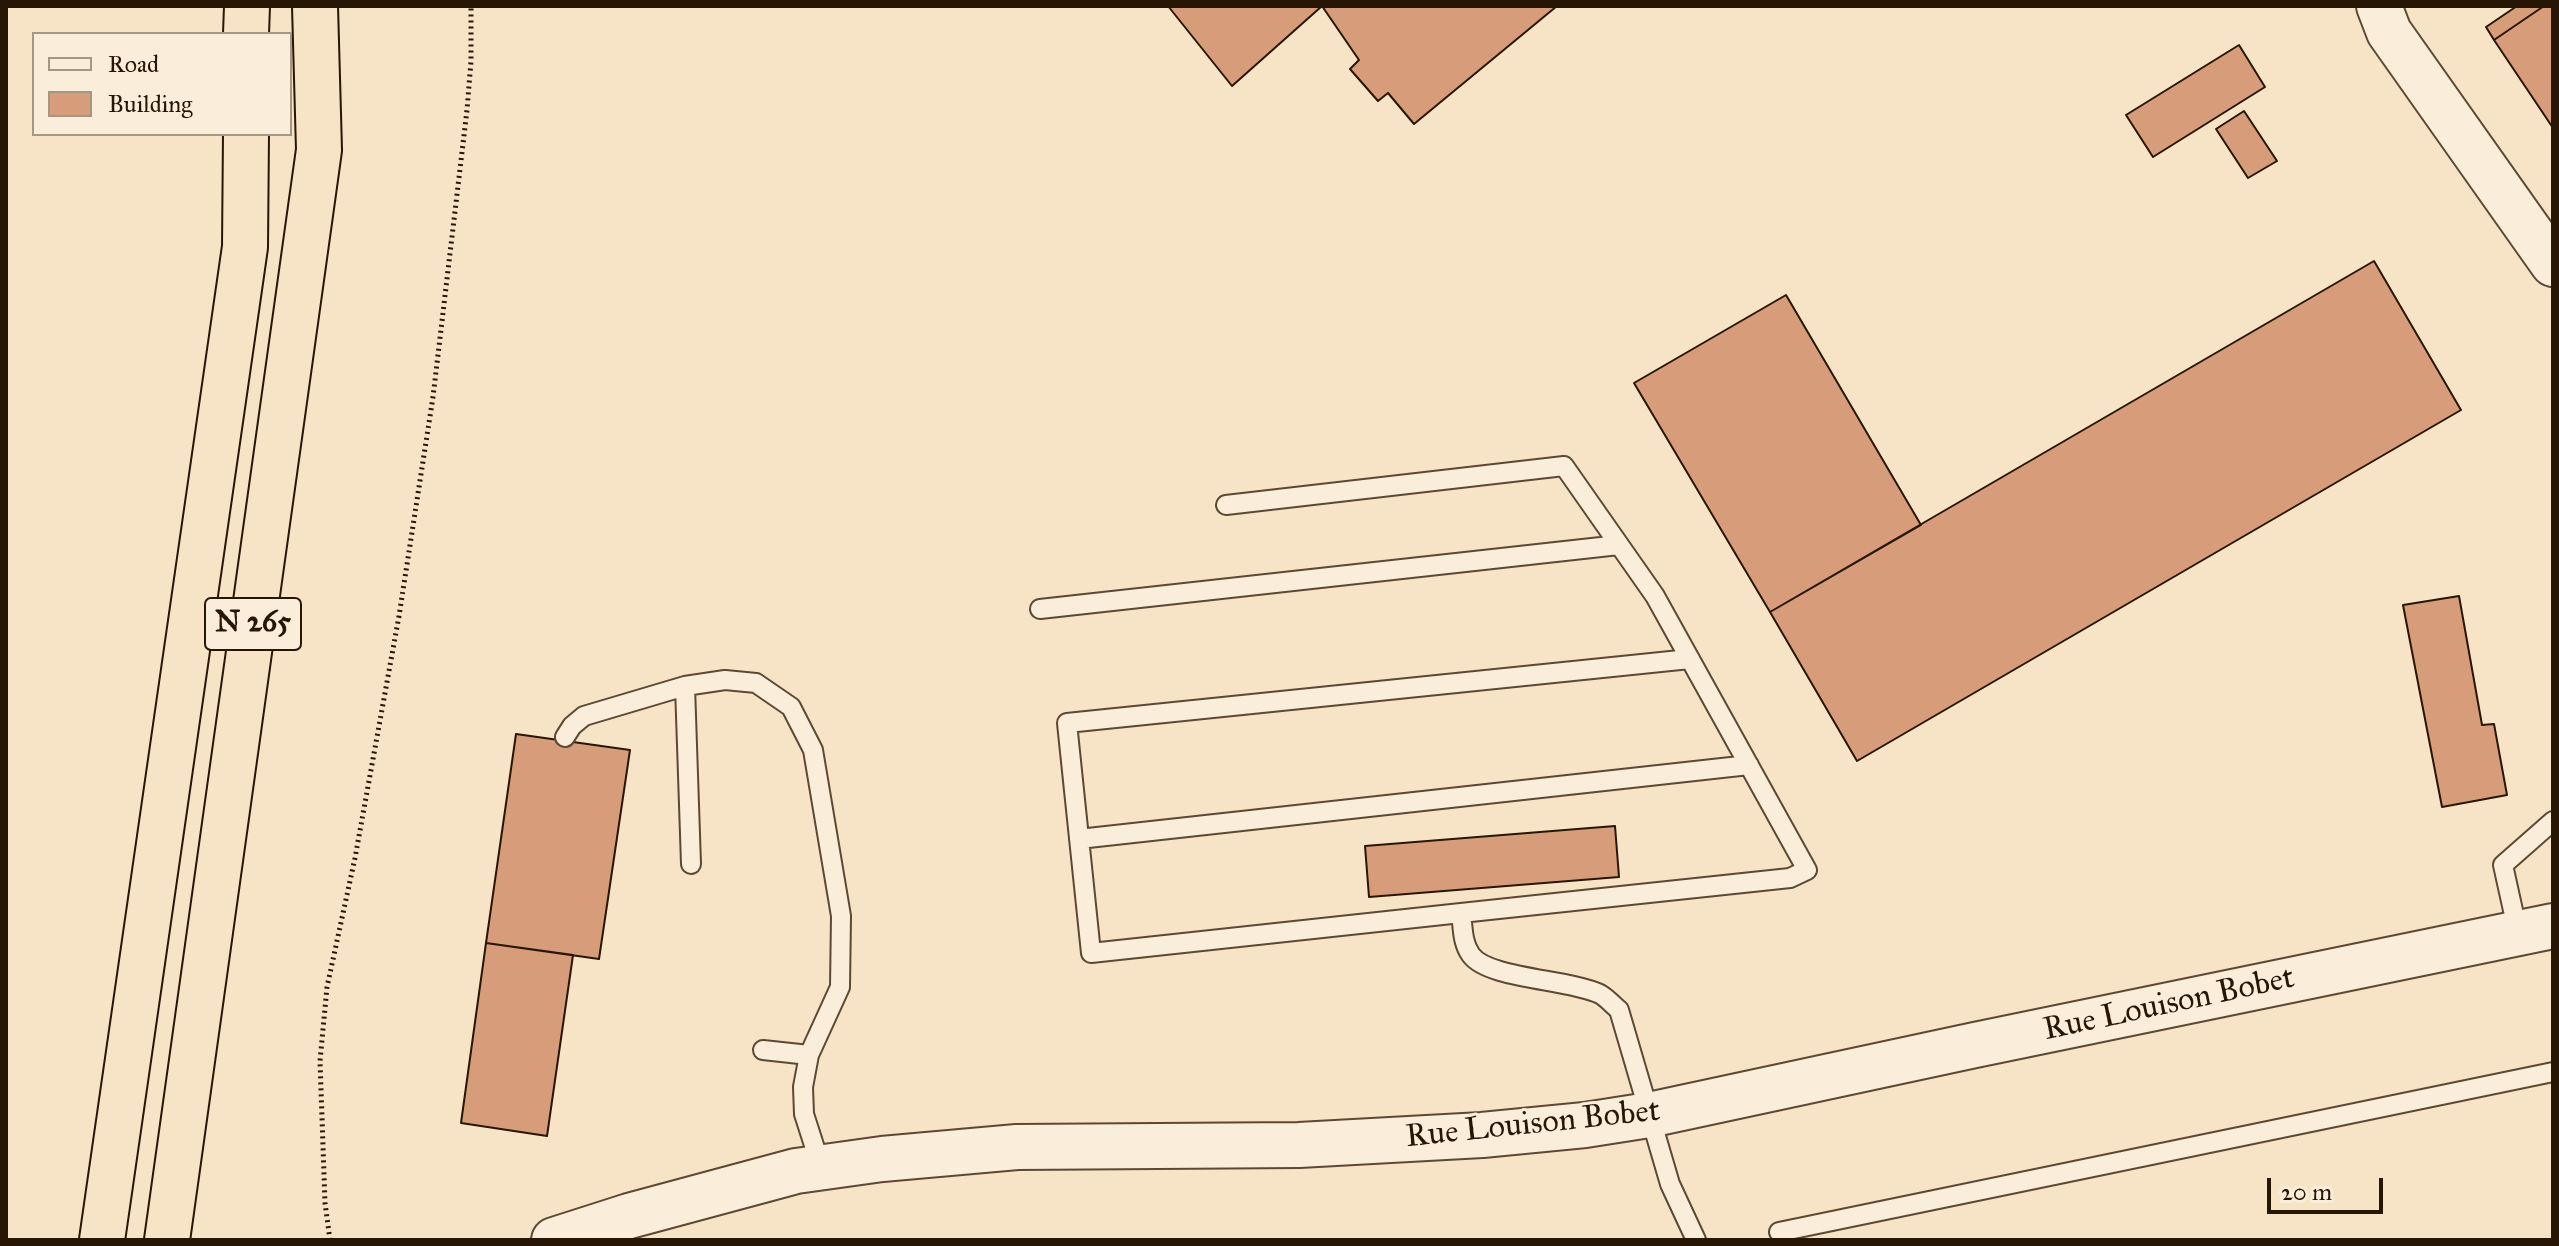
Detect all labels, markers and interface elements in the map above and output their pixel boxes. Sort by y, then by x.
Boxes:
legend [32,32,292,136]
text: Road [108,49,159,79]
text: Building [108,89,193,119]
road number: N 265 [205,598,301,650]
street label: Rue Louison Bobet [2040,960,2298,1050]
street label: Rue Louison Bobet [1404,1093,1662,1157]
scale bar [2271,1162,2387,1212]
text: 20 m [2281,1177,2332,1207]

